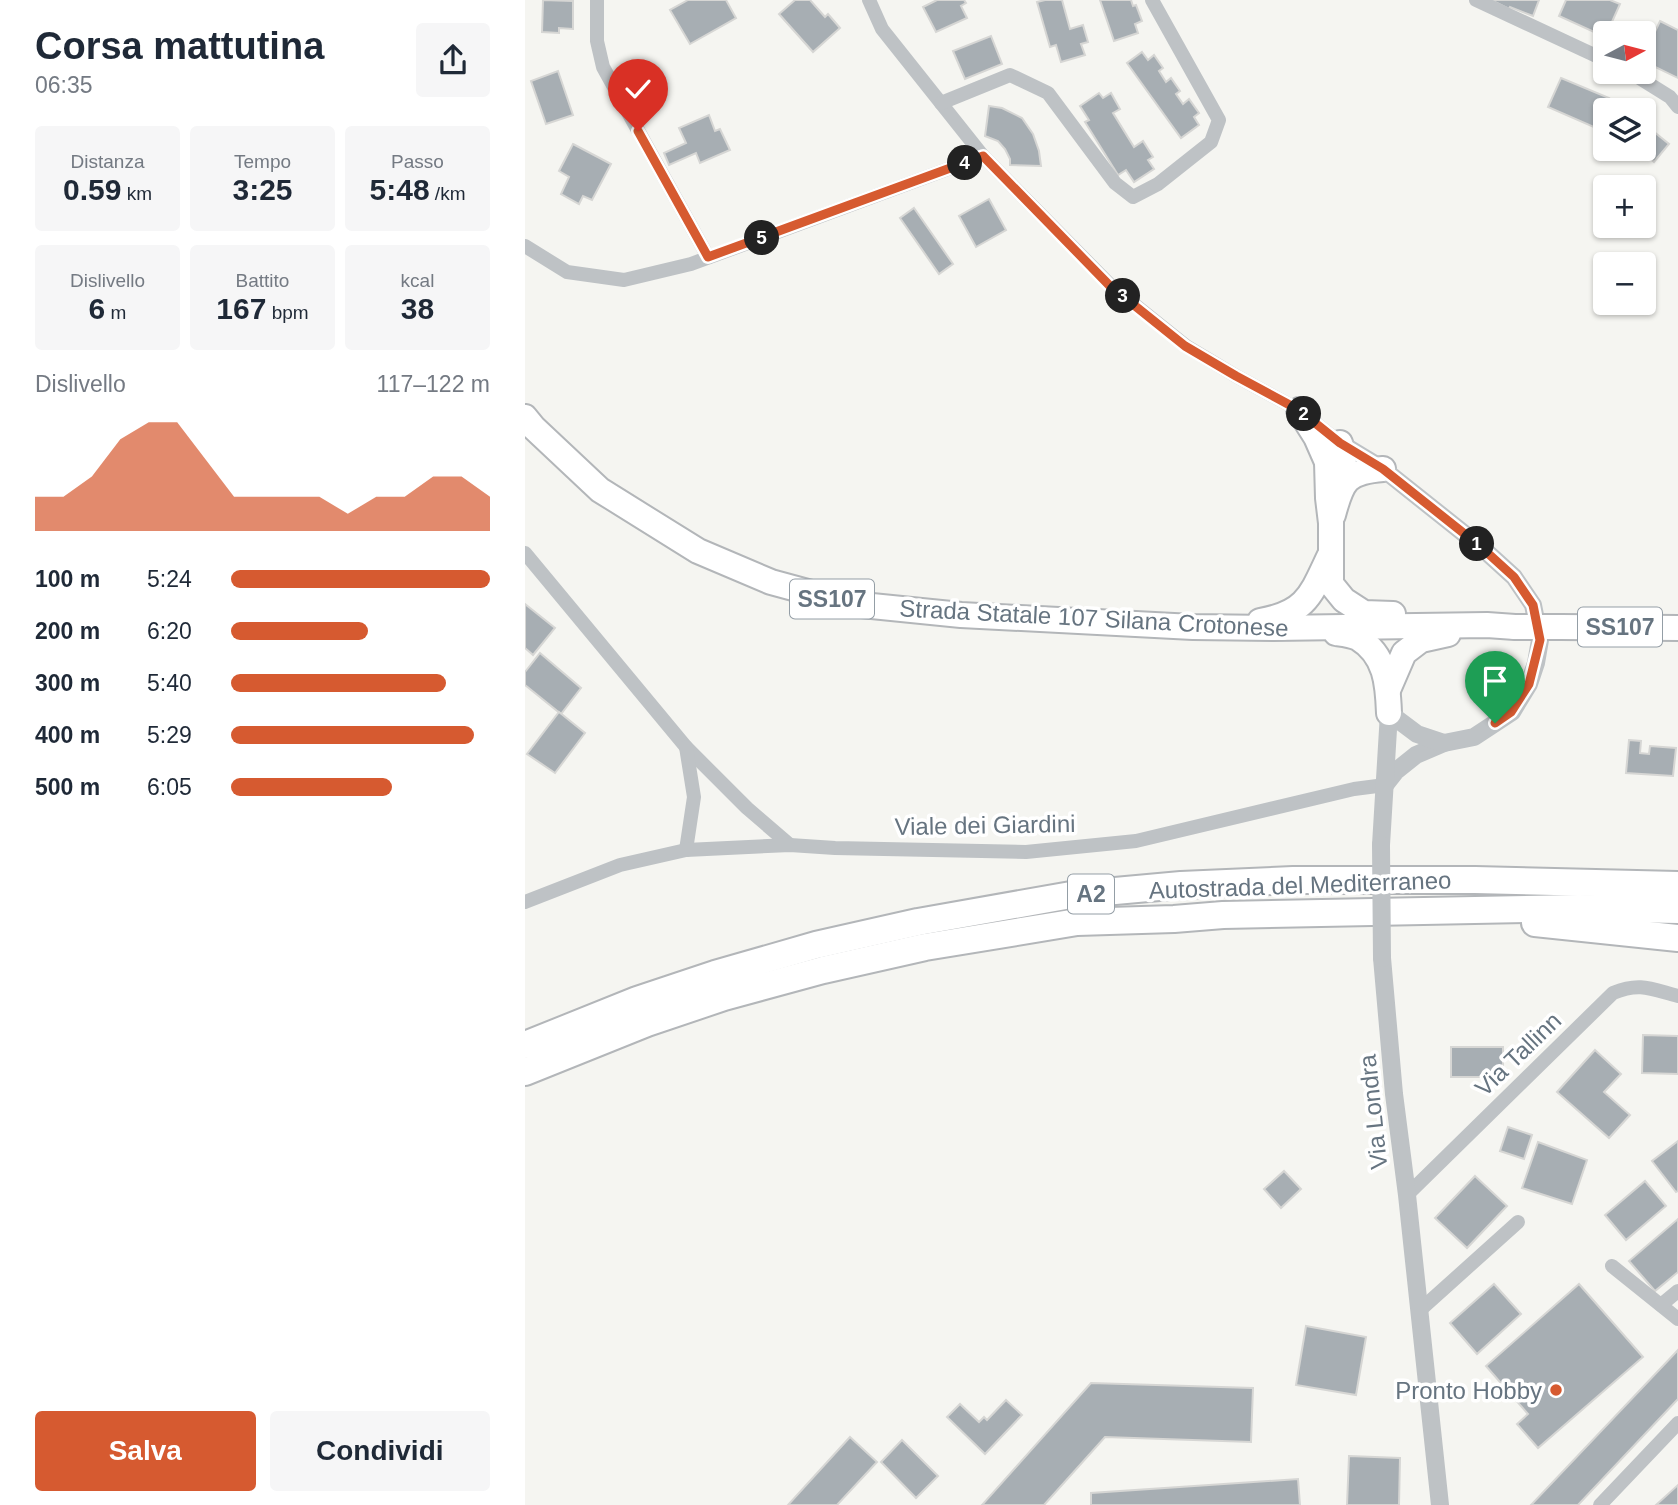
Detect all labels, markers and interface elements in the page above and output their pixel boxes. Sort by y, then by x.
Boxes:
north arrow [1593,21,1655,84]
map controls [1593,21,1656,315]
button: share [416,23,490,97]
text: Corsa mattutina [35,25,324,67]
pin [608,59,668,131]
icon: check [619,70,657,108]
text: 06:35 [35,72,93,98]
button: layers [1593,98,1656,161]
pin: 4 [947,146,983,180]
text: Distanza [71,151,144,172]
text: Tempo [234,151,291,172]
text: Passo [391,151,444,172]
text: 4 [959,152,970,173]
text: 0.59 [63,173,121,206]
text: 3:25 [232,173,293,206]
text: 5:48 [370,173,430,206]
button: + [1593,175,1656,238]
text: km [121,183,152,204]
text: /km [430,183,465,204]
pin: 5 [744,220,779,256]
text: 5 [756,227,767,248]
button: − [1593,252,1656,315]
text: Dislivello [70,270,145,291]
text: Battito [236,270,289,291]
text: kcal [401,270,434,291]
pin: 3 [1105,278,1141,314]
text: 3 [1117,285,1128,306]
text: 6 [89,292,105,325]
text: 167 [216,292,266,325]
text: 38 [401,292,434,325]
text: m [105,302,126,323]
text: bpm [266,302,309,323]
text: Dislivello [35,371,126,397]
text: 117–122 m [377,371,490,397]
pin: 2 [1287,396,1321,432]
text: 2 [1298,403,1309,424]
pin: 1 [1459,526,1495,562]
text: 1 [1471,533,1482,554]
text: 100 m [35,566,100,592]
text: 5:24 [147,566,192,592]
road number: SS107 [790,580,874,618]
street label: Strada Statale 107 Silana Crotonese [899,594,1289,642]
road number: SS107 [1578,608,1662,646]
text: 200 m [35,618,100,644]
text: 6:20 [147,618,192,644]
pin [1465,651,1525,723]
icon: arrive [1476,662,1514,700]
text: 300 m [35,670,100,696]
text: 5:40 [147,670,192,696]
text: 400 m [35,722,100,748]
text: 5:29 [147,722,192,748]
text: 500 m [35,774,100,800]
text: 6:05 [147,774,192,800]
street label: Viale dei Giardini [894,810,1076,840]
street label: Autostrada del Mediterraneo [1148,866,1452,904]
road number: A2 [1068,874,1114,914]
street label: Via Tallinn [1470,1007,1566,1101]
street label: Via Londra [1353,1052,1392,1171]
place label: Pronto Hobby [1395,1377,1542,1404]
marker: Pronto Hobby [1548,1382,1564,1398]
button: Salva [35,1411,256,1491]
button: Condividi [270,1411,490,1491]

